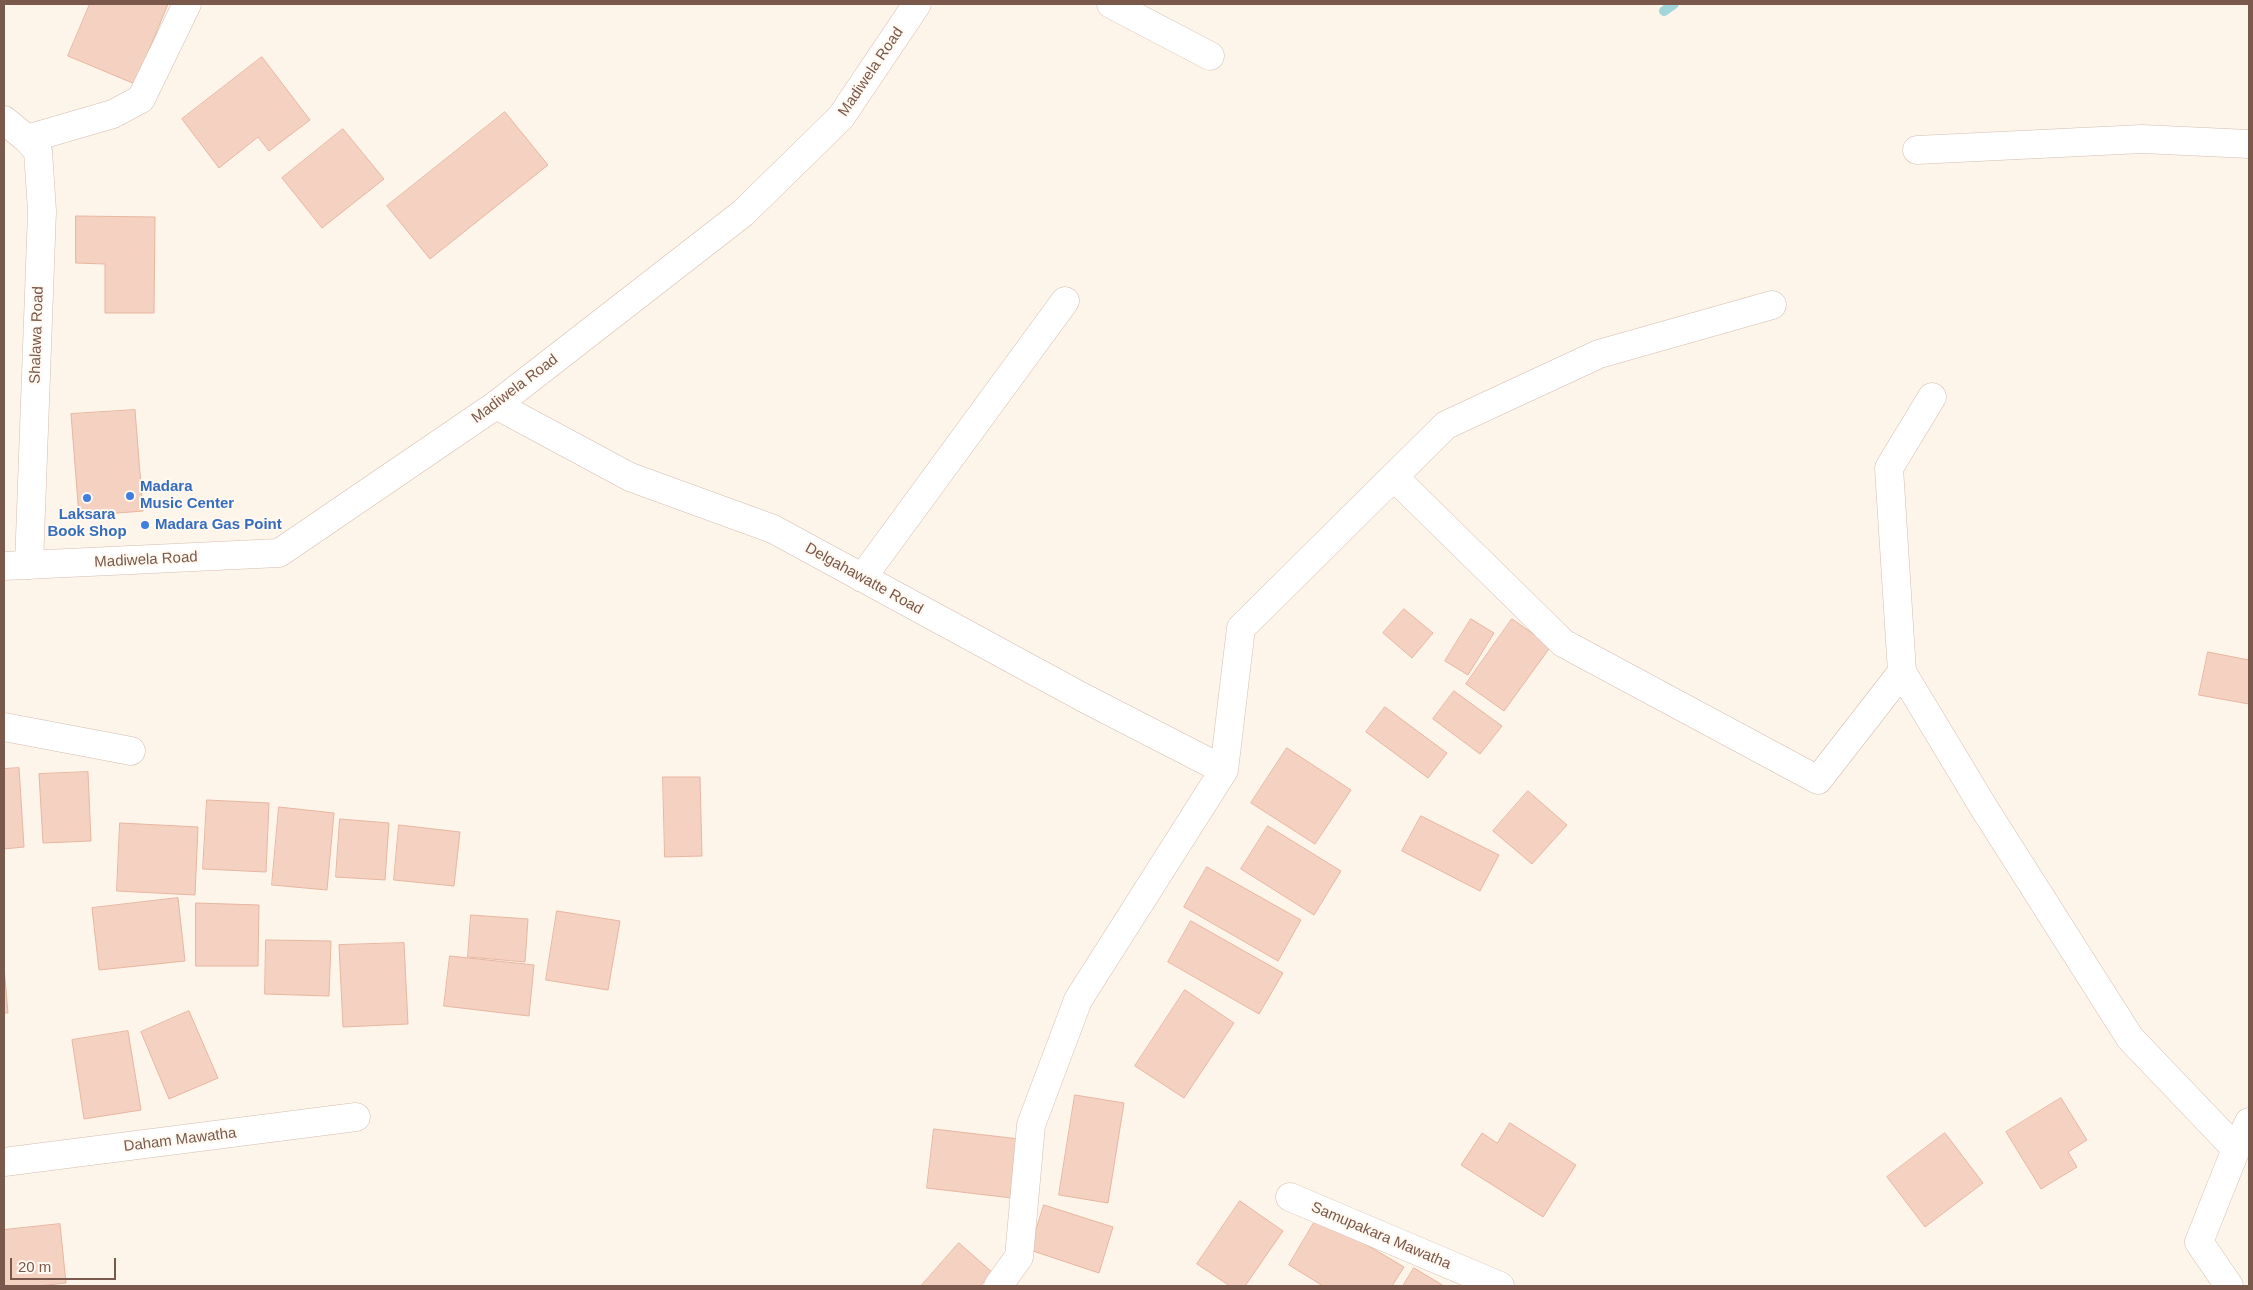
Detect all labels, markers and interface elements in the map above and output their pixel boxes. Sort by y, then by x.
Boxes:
street label: Madiwela Road [835,24,907,120]
street label: Shalawa Road [26,286,48,384]
street label: Madiwela Road [468,351,562,427]
place label: Madara Music Center [140,478,234,513]
marker: Madara Music Center [124,490,136,502]
marker: Laksara Book Shop [81,492,93,504]
place label: Laksara Book Shop [47,506,127,541]
place label: Madara Gas Point [155,516,282,534]
marker: Madara Gas Point [139,519,151,531]
street label: Delgahawatte Road [802,539,926,619]
street label: Madiwela Road [94,548,198,572]
street label: Daham Mawatha [123,1124,237,1156]
street label: Samupakara Mawatha [1308,1198,1454,1274]
scale bar [12,1248,119,1280]
text: 20 m [18,1258,51,1275]

